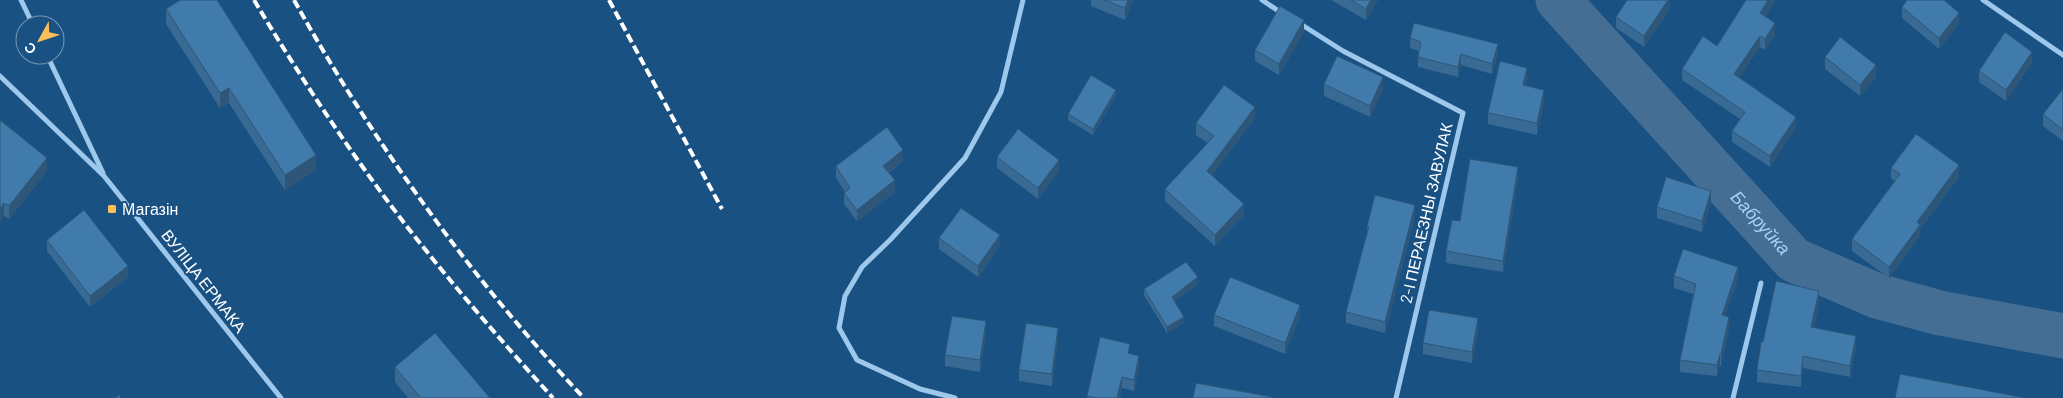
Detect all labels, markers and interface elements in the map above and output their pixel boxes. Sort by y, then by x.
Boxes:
north arrow [15,15,65,65]
text: С [20,39,39,58]
street label: 2-І ПЕРАЕЗНЫ ЗАВУЛАК [1396,120,1456,305]
water label: Бабруйка [1726,186,1796,259]
place label: Магазін [122,199,178,218]
marker: Магазін [106,203,118,215]
street label: ВУЛІЦА ЕРМАКА [158,225,251,336]

